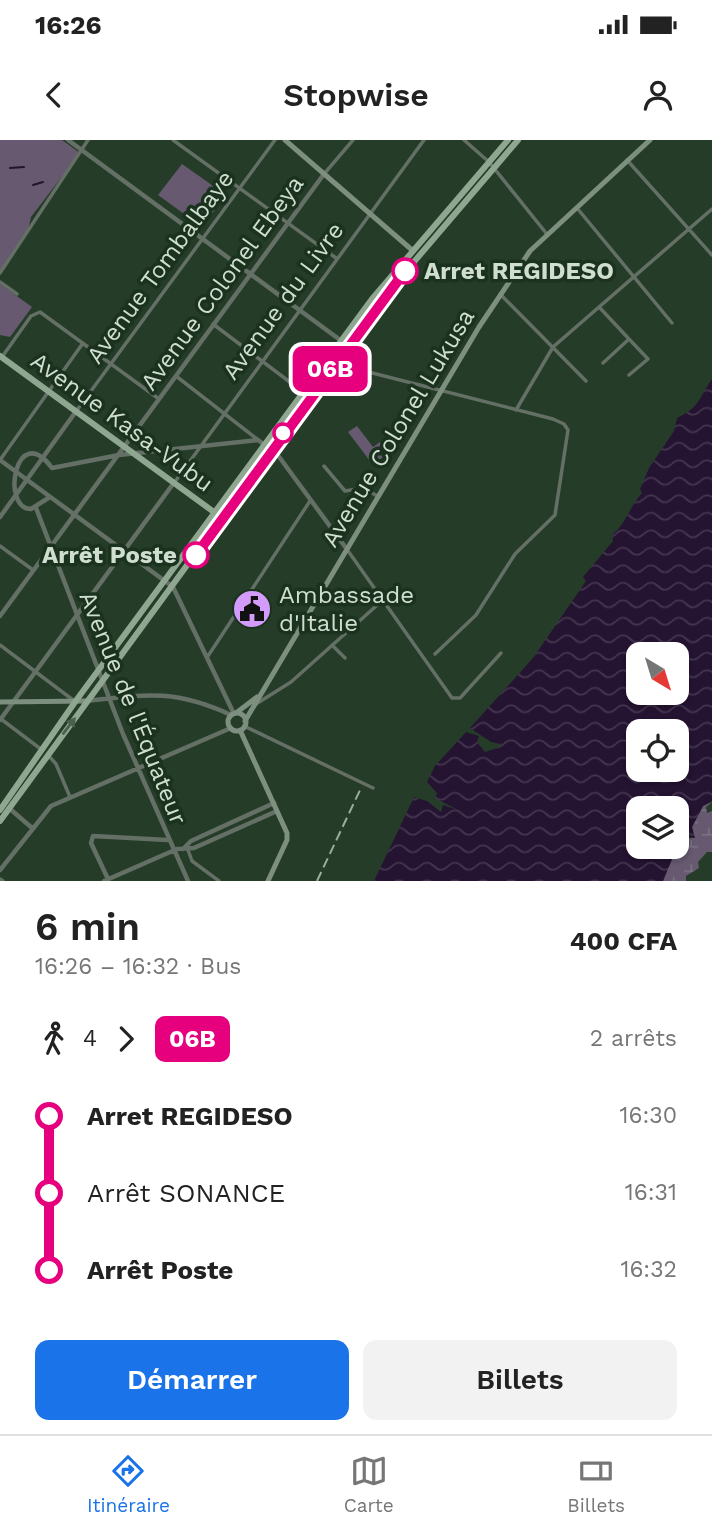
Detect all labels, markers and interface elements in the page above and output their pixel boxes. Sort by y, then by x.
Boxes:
text: 16:26 [35,10,102,40]
icon: back [35,76,73,114]
text: Stopwise [283,76,429,114]
icon: person [639,76,677,114]
street label: Avenue Tombalbaye [81,165,239,369]
street label: Avenue Colonel Ebeya [135,170,309,396]
street label: Avenue du Livre [217,217,349,385]
place label: Arret REGIDESO [424,257,614,285]
marker: Arret REGIDESO [392,258,418,284]
street label: Avenue Colonel Lukusa [316,304,480,552]
line badge: 06B [290,346,370,392]
street label: Avenue Kasa-Vubu [25,347,219,497]
text: 06B [307,355,353,383]
unlabelled marker [273,423,293,443]
place label: Arrêt Poste [42,541,177,569]
marker: Arrêt Poste [183,542,209,568]
place label: Ambassade d'Italie [279,581,414,637]
street label: Avenue de l'Équateur [73,587,193,829]
public building icon: Ambassade d'Italie [231,588,273,630]
north arrow [626,642,690,705]
map controls [626,642,689,859]
one-way arrow [62,717,76,735]
button: locate [626,719,689,782]
button: layers [626,796,689,859]
text: 6 min [35,905,140,949]
text: 400 CFA [570,926,677,956]
text: 16:26 – 16:32 · Bus [35,953,241,980]
icon: walk [35,1020,73,1058]
icon: forward [107,1020,145,1058]
text: 4 [83,1025,97,1052]
text: 06B [169,1025,216,1053]
text: 2 arrêts [590,1025,677,1052]
text: Arret REGIDESO [87,1101,293,1131]
text: 16:30 [620,1102,677,1129]
text: Arrêt SONANCE [87,1178,285,1208]
text: 16:31 [625,1179,677,1206]
text: Arrêt Poste [87,1255,233,1285]
text: 16:32 [620,1256,677,1283]
button: Démarrer [35,1340,349,1420]
button: Billets [363,1340,677,1420]
tab: Itinéraire [87,1452,170,1517]
tab: Carte [344,1452,394,1517]
tab: Billets [567,1452,625,1517]

